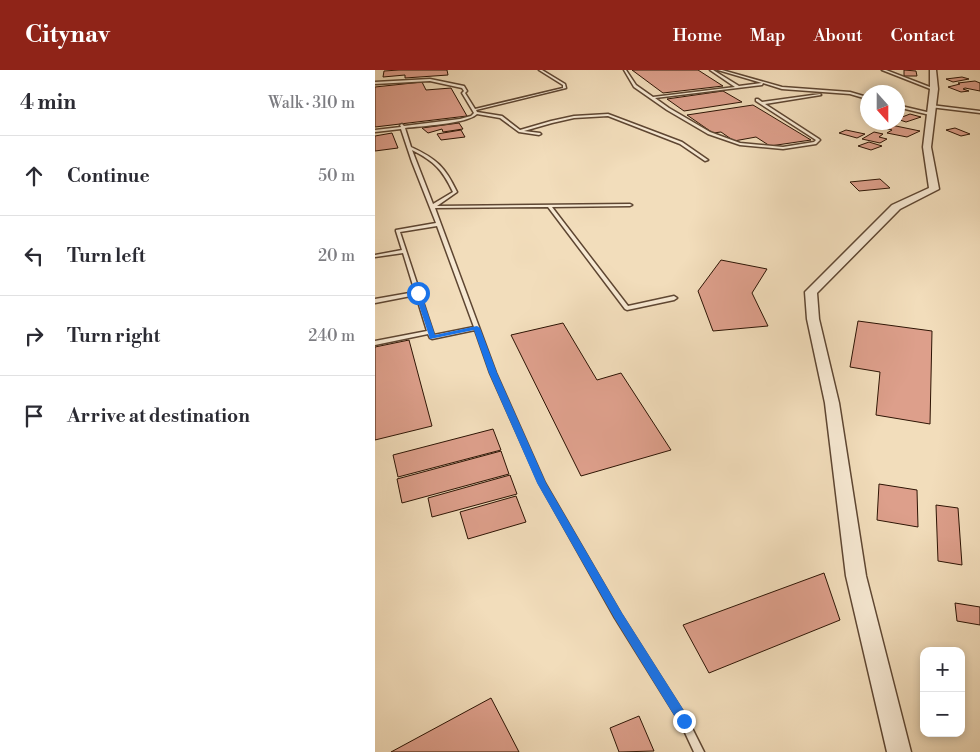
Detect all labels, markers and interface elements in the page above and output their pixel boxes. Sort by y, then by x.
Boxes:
text: Citynav [25,20,110,50]
text: Home [673,24,722,47]
text: Map [750,24,786,47]
text: About [814,24,863,47]
text: Contact [891,24,955,47]
north arrow [860,85,905,130]
text: 4 min [20,90,76,116]
text: Walk · 310 m [268,93,355,113]
icon: ahead [20,162,48,190]
text: Continue [67,164,150,188]
text: 50 m [318,166,355,186]
icon: left [20,242,48,270]
text: Turn left [67,244,146,268]
text: 20 m [318,246,355,266]
route start [407,282,430,305]
icon: right [20,322,48,350]
text: Turn right [67,324,160,348]
text: 240 m [308,326,355,346]
icon: arrive [20,402,48,430]
text: Arrive at destination [67,404,250,428]
map controls [920,647,965,737]
button: + [920,647,965,692]
button: − [920,692,965,737]
route end [673,710,696,733]

